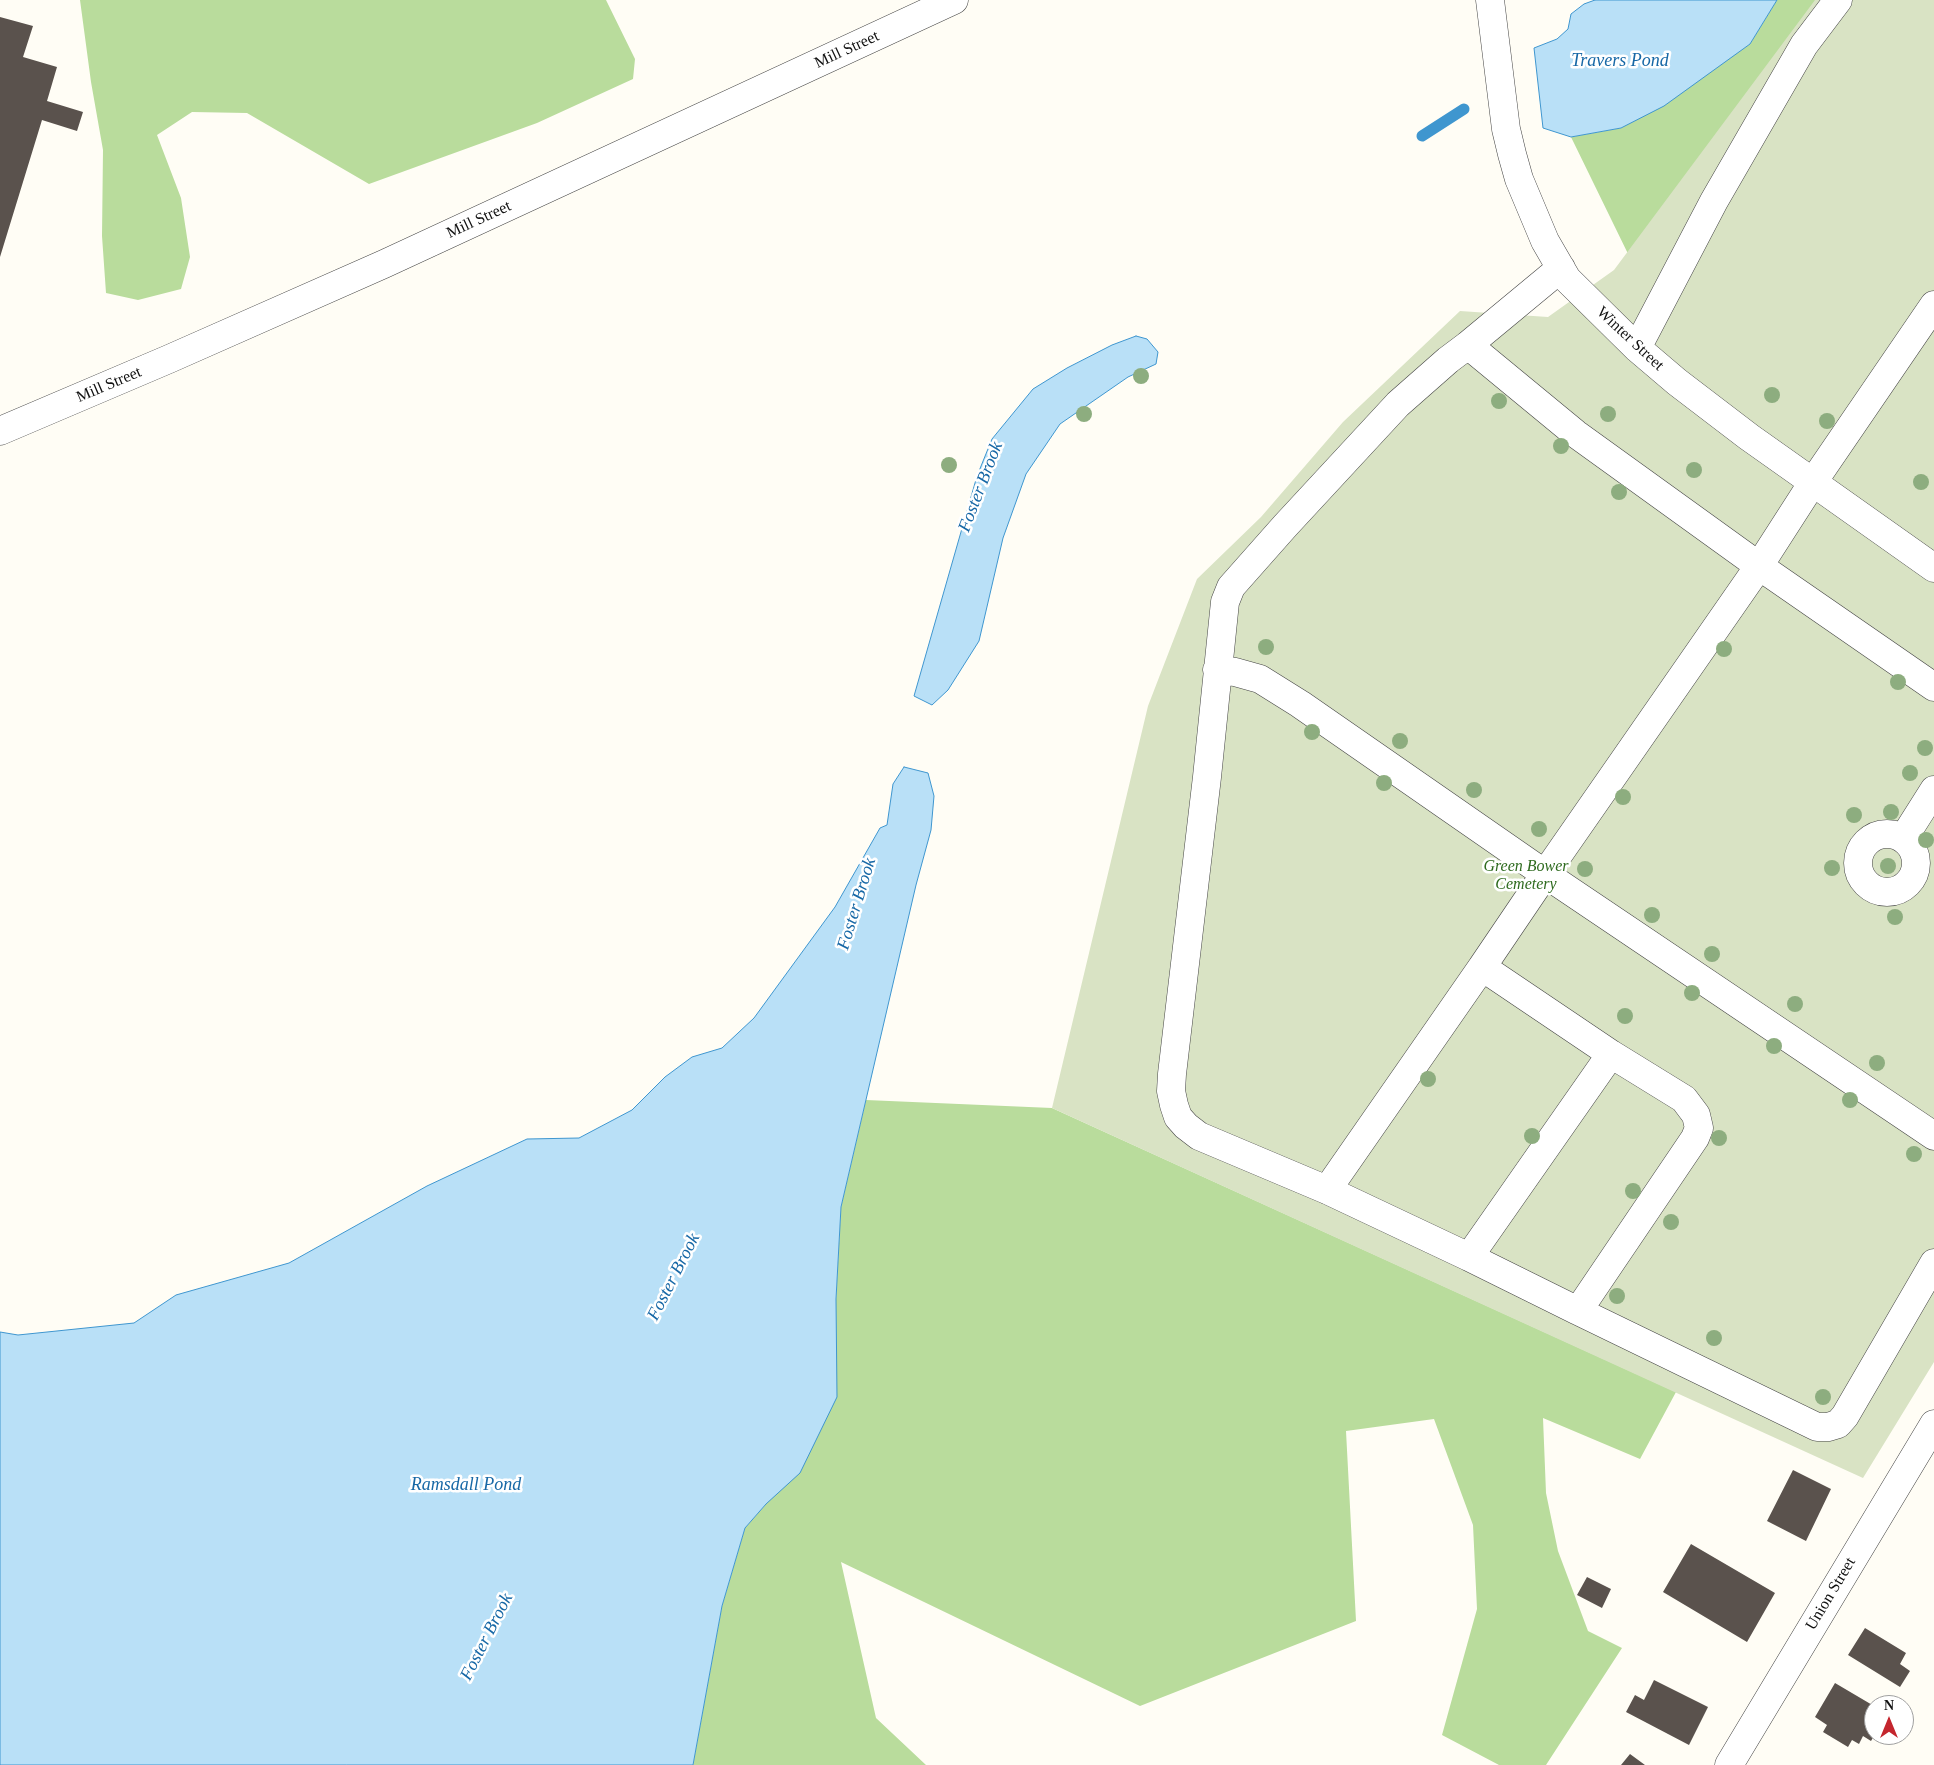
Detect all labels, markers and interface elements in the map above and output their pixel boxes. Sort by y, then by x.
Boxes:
street label: Mill Street [812,27,882,73]
water label: Travers Pond [1571,50,1669,72]
street label: Mill Street [444,197,514,243]
street label: Winter Street [1592,303,1668,375]
street label: Mill Street [74,363,144,407]
water label: Foster Brook [954,439,1008,535]
water label: Foster Brook [833,856,881,952]
park label: Green Bower Cemetery [1483,857,1569,895]
water label: Foster Brook [643,1230,705,1324]
water label: Ramsdall Pond [411,1474,521,1496]
street label: Union Street [1802,1554,1860,1634]
water label: Foster Brook [456,1590,518,1684]
north arrow [1864,1695,1914,1745]
text: N [1884,1698,1894,1713]

